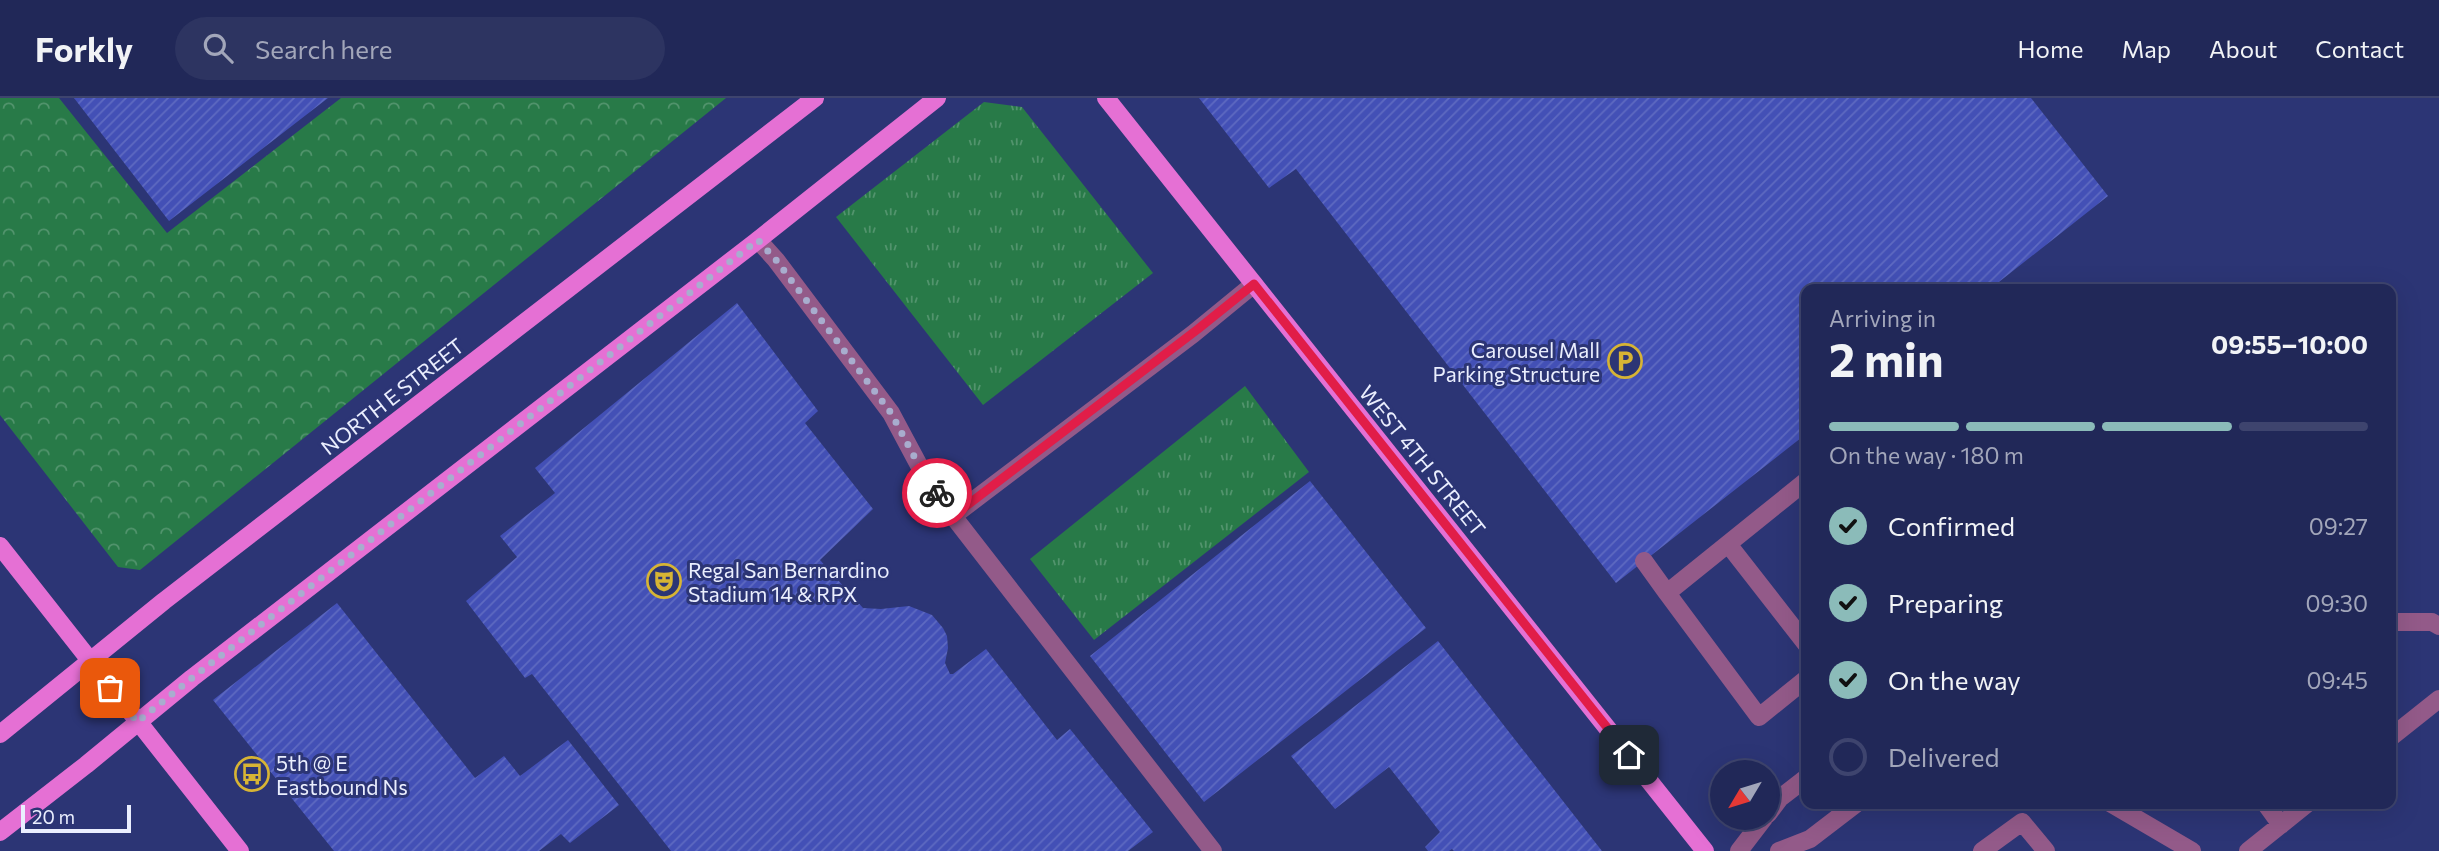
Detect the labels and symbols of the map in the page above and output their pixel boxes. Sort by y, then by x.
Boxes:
street label: NORTH E STREET [316,332,468,460]
place label: Carousel Mall Parking Structure [1433,337,1600,386]
parking icon: Carousel Mall Parking Structure [1606,342,1644,380]
street label: WEST 4TH STREET [1355,380,1491,540]
courier [902,458,972,528]
place label: Regal San Bernardino Stadium 14 & RPX [688,557,890,606]
theatre icon: Regal San Bernardino Stadium 14 & RPX [645,562,683,600]
pin [80,658,140,718]
pin [1599,725,1659,785]
place label: 5th @ E Eastbound Ns [276,750,408,799]
bus stop icon: 5th @ E Eastbound Ns [233,755,271,793]
north arrow [1710,760,1780,830]
scale bar [21,802,131,834]

